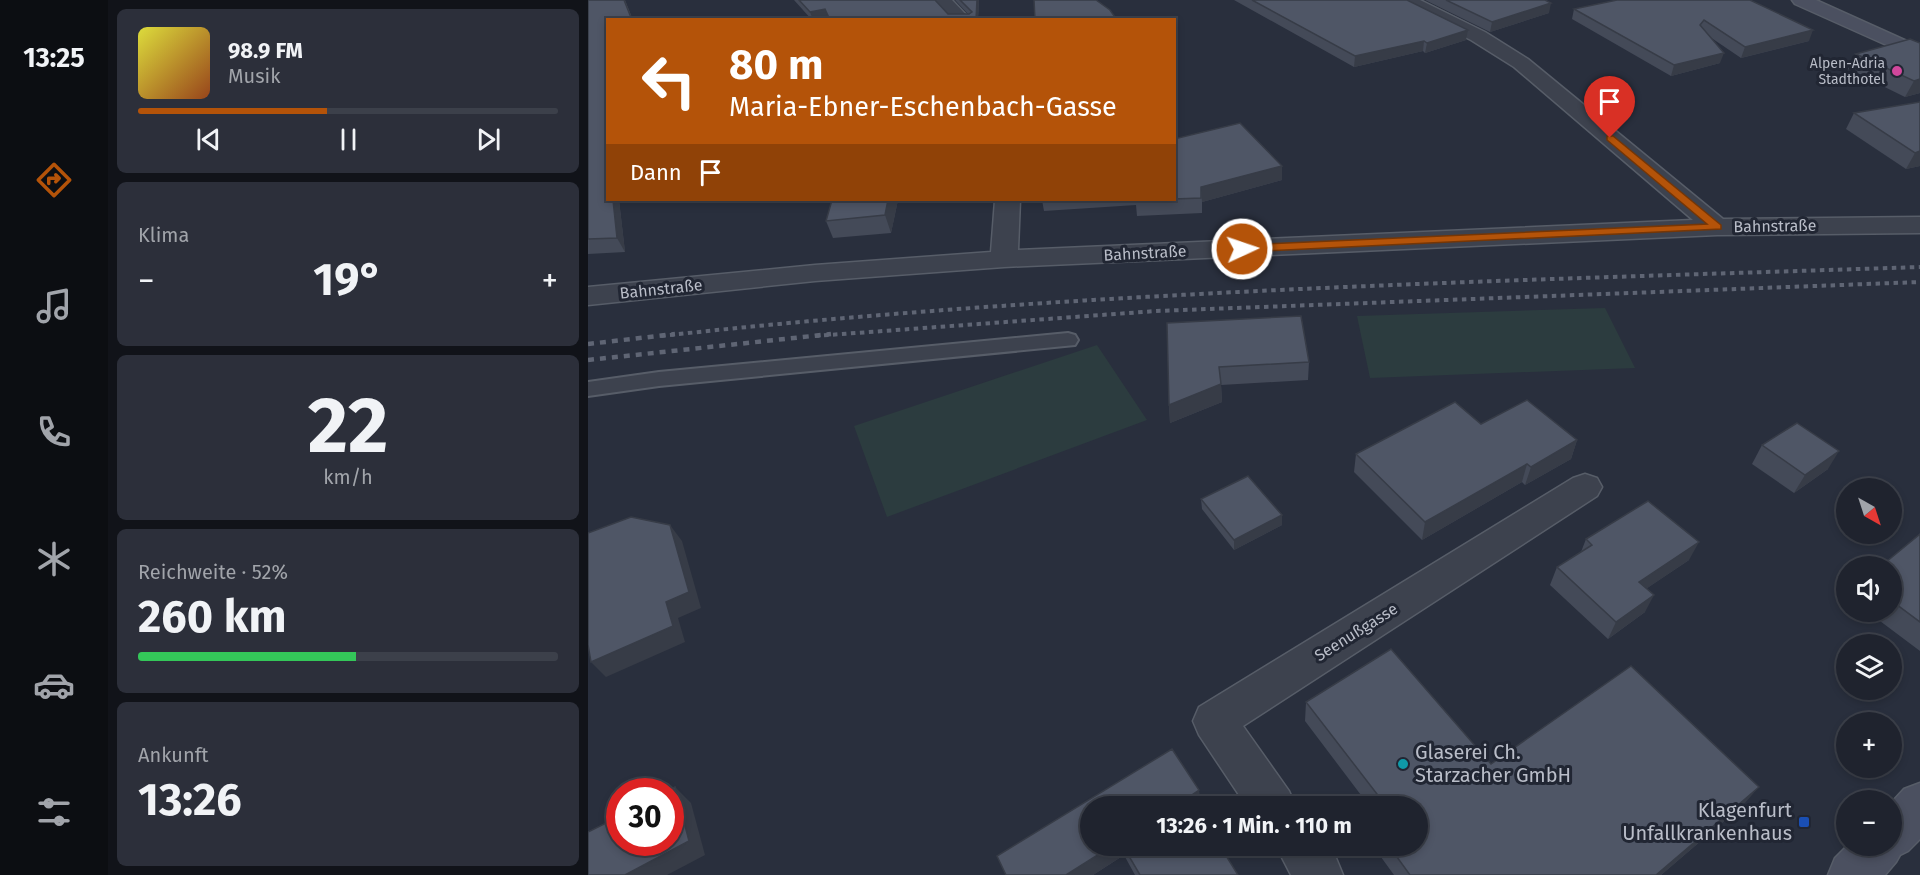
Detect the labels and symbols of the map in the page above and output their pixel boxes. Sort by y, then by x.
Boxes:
place label: Alpen-Adria Stadthotel [1810,55,1885,88]
marker: Alpen-Adria Stadthotel [1890,64,1904,78]
pin [1584,76,1635,138]
street label: Bahnstraße [1733,216,1817,236]
position arrow [1210,217,1274,281]
street label: Bahnstraße [1103,241,1187,265]
street label: Bahnstraße [619,275,703,303]
north arrow [1836,478,1902,544]
street label: Seenußgasse [1311,599,1401,665]
place label: Glaserei Ch. Starzacher GmbH [1415,740,1571,787]
marker: Glaserei Ch. Starzacher GmbH [1396,757,1410,771]
speed limit sign: 30 [606,778,684,856]
place label: Klagenfurt Unfallkrankenhaus [1622,798,1793,845]
marker: Klagenfurt Unfallkrankenhaus [1797,815,1811,829]

